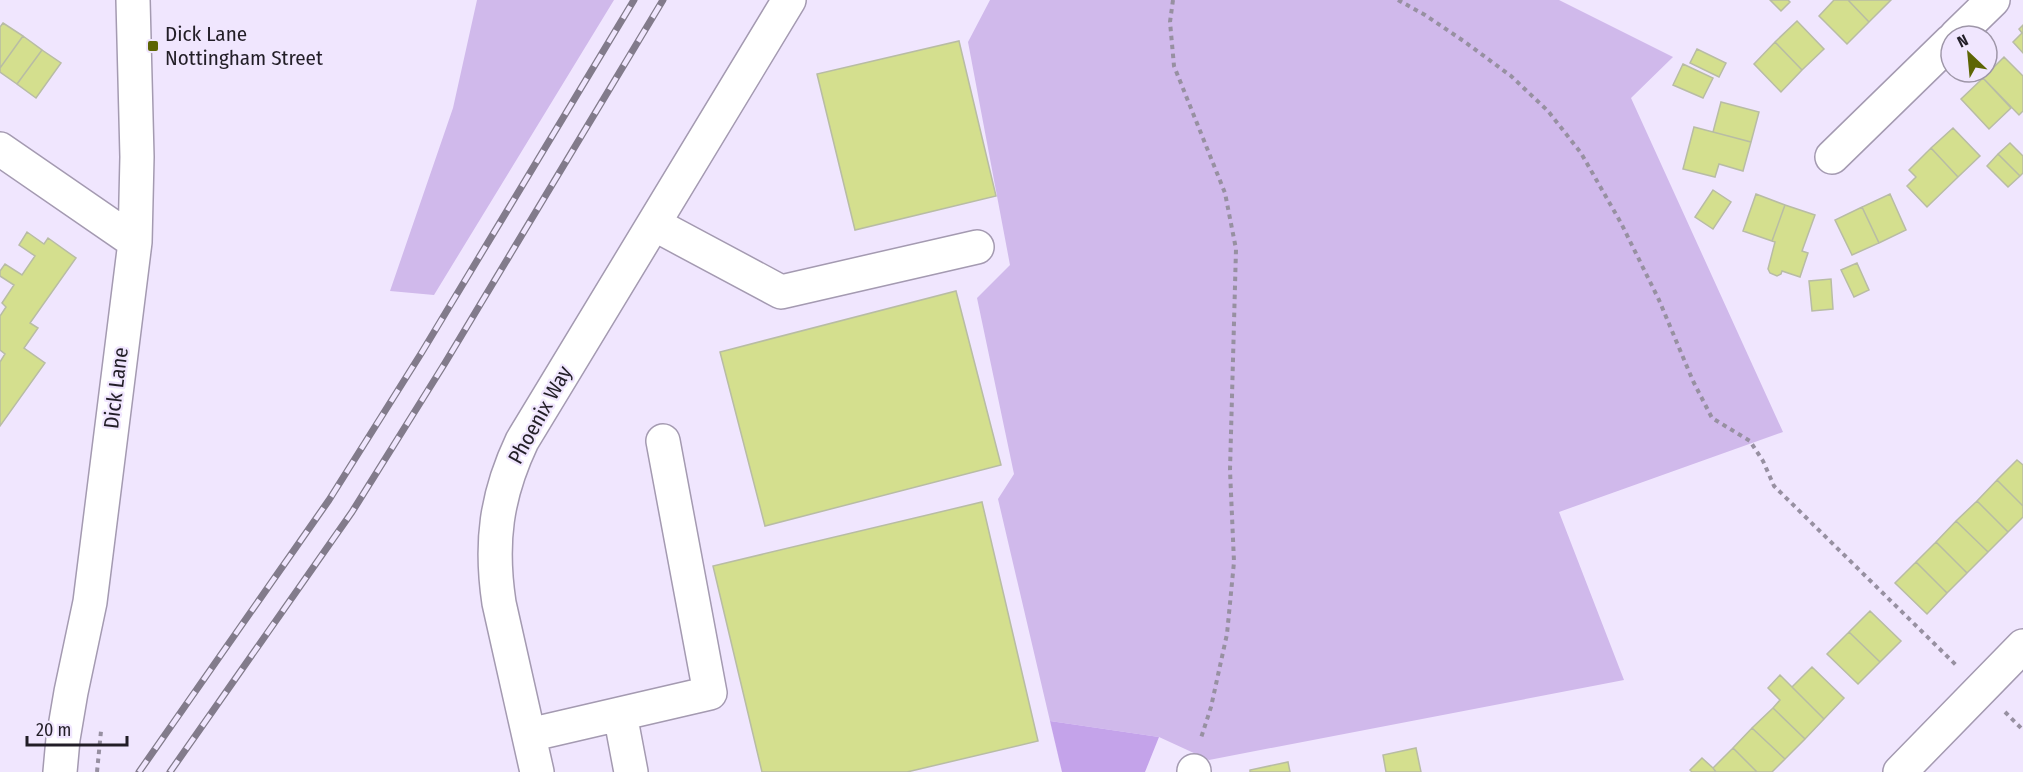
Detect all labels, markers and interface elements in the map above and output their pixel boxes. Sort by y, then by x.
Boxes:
place label: Dick Lane Nottingham Street [165,21,323,71]
north arrow [1939,24,1999,84]
text: N [1954,30,1971,52]
marker: Dick Lane Nottingham Street [146,39,160,53]
street label: Dick Lane [98,346,134,430]
street label: Phoenix Way [502,361,578,469]
scale bar [27,709,128,747]
text: 20 m [36,719,71,741]

